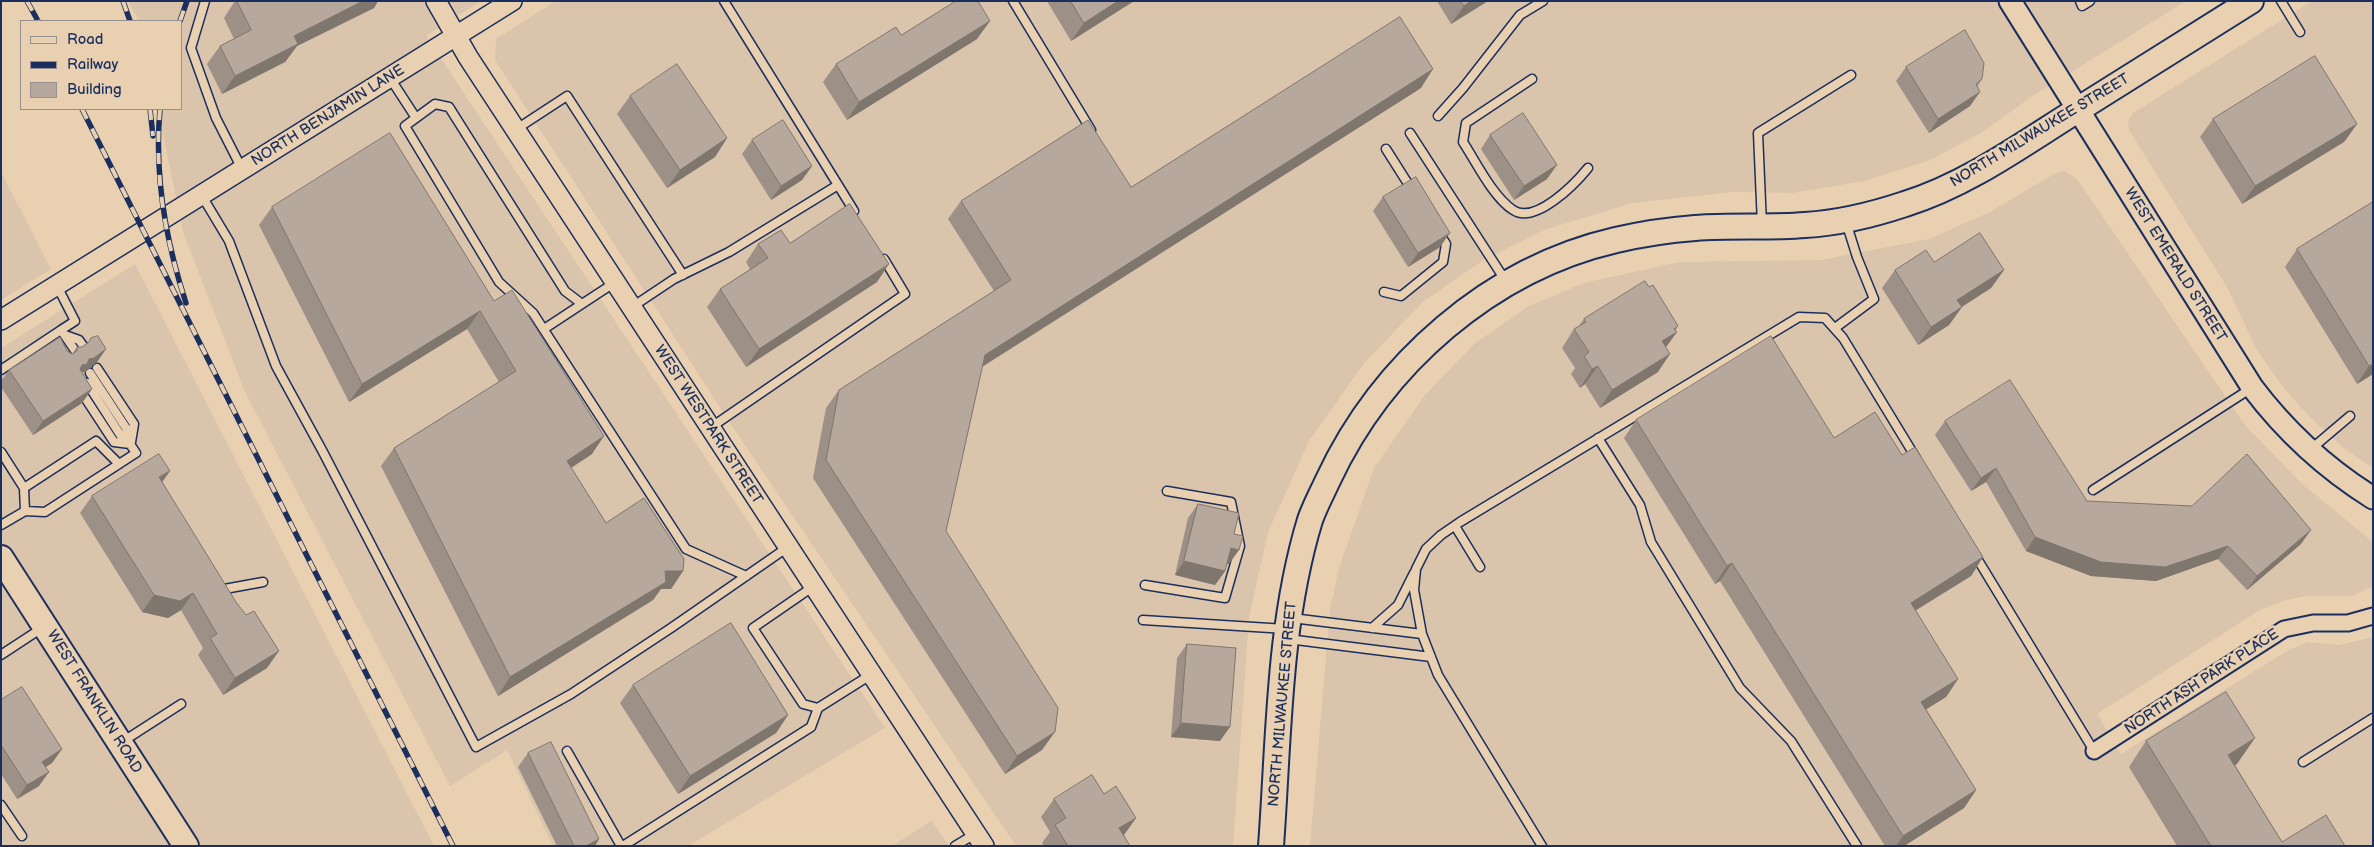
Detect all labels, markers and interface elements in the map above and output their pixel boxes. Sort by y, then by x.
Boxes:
legend [20,20,182,110]
text: Road [67,30,103,49]
text: Railway [67,55,118,74]
street label: NORTH BENJAMIN LANE [248,61,408,171]
street label: NORTH MILWAUKEE STREET [1947,70,2133,192]
text: Building [67,80,122,99]
street label: WEST EMERALD STREET [2120,184,2230,346]
street label: WEST WESTPARK STREET [650,342,766,508]
street label: NORTH MILWAUKEE STREET [1265,601,1301,807]
street label: NORTH ASH PARK PLACE [2122,625,2282,739]
street label: WEST FRANKLIN ROAD [43,627,145,777]

